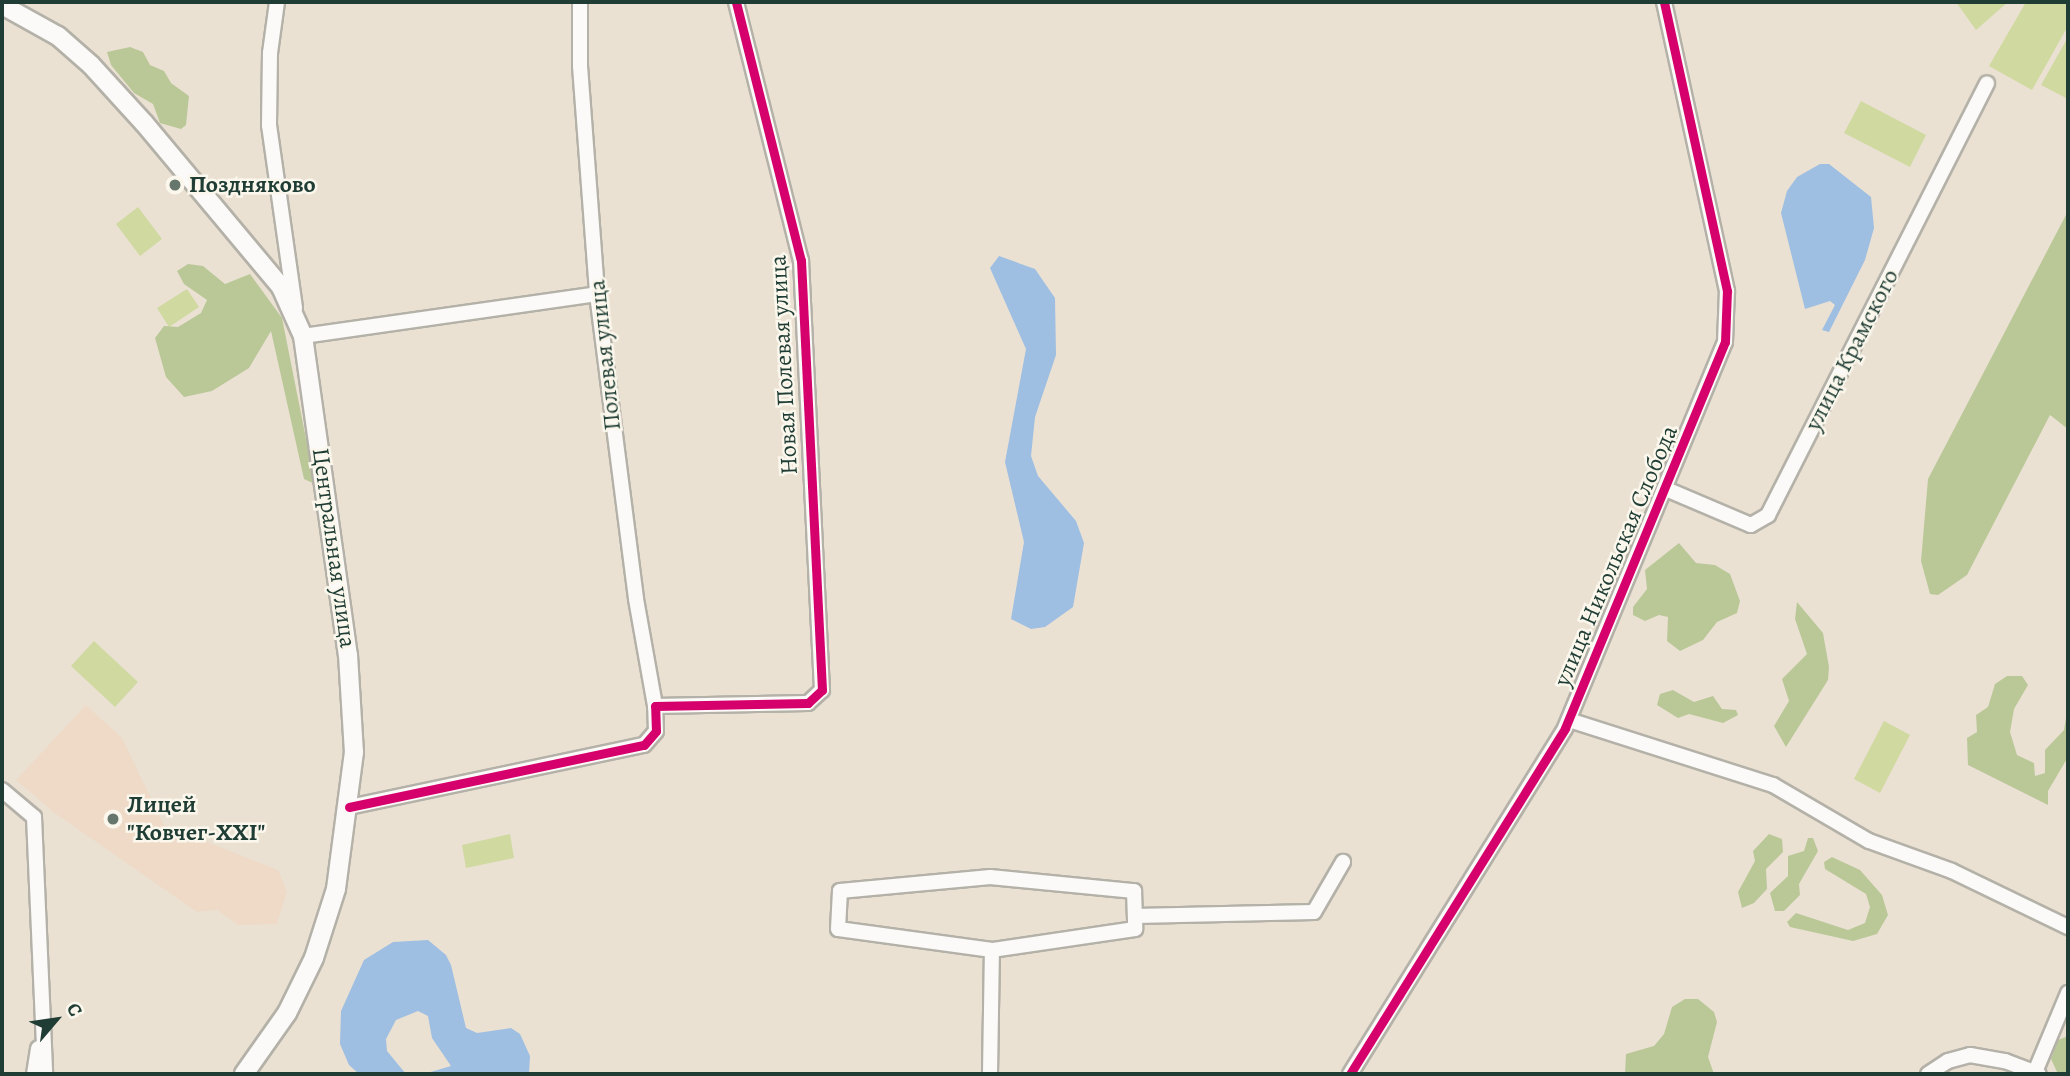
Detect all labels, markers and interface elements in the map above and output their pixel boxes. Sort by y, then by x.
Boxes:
place label: Поздняково [189,171,316,199]
marker: Поздняково [167,177,183,193]
street label: Новая Полевая улица [764,254,804,476]
street label: улица Крамского [1799,264,1905,436]
street label: Полевая улица [583,278,627,432]
street label: улица Никольская Слобода [1548,421,1684,691]
street label: Центральная улица [306,446,362,650]
place label: Лицей "Ковчег-XXI" [127,791,265,847]
marker: Лицей "Ковчег-XXI" [105,811,121,827]
north arrow [21,985,91,1055]
text: С [60,998,89,1021]

